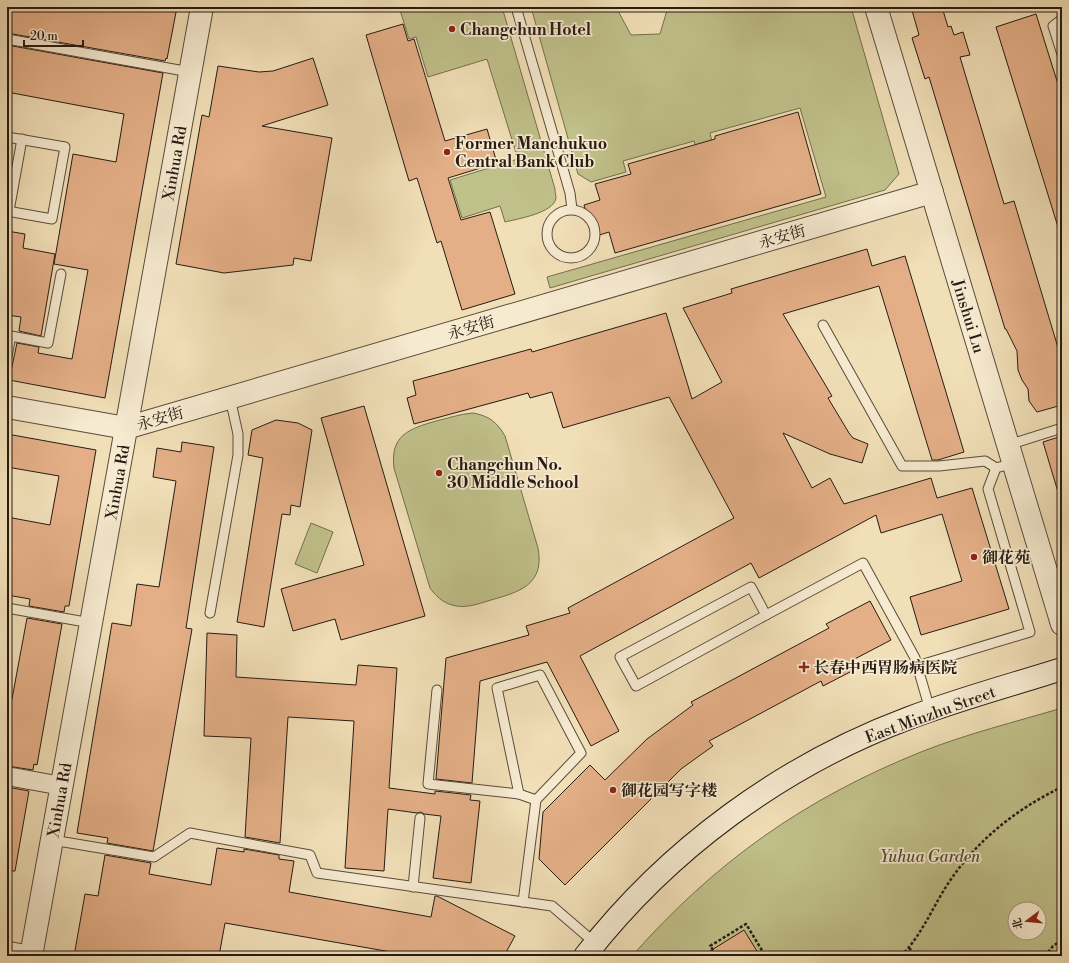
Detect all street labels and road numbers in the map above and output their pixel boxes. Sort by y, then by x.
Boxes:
street label: Xinhua Rd [158,124,191,203]
street label: 永安街 [756,221,808,253]
street label: Jinshui Lu [947,276,989,356]
street label: 永安街 [445,312,497,344]
street label: 永安街 [134,403,186,435]
street label: Xinhua Rd [101,443,134,522]
street label: East Minzhu Street [862,682,999,748]
street label: Xinhua Rd [43,761,76,840]

